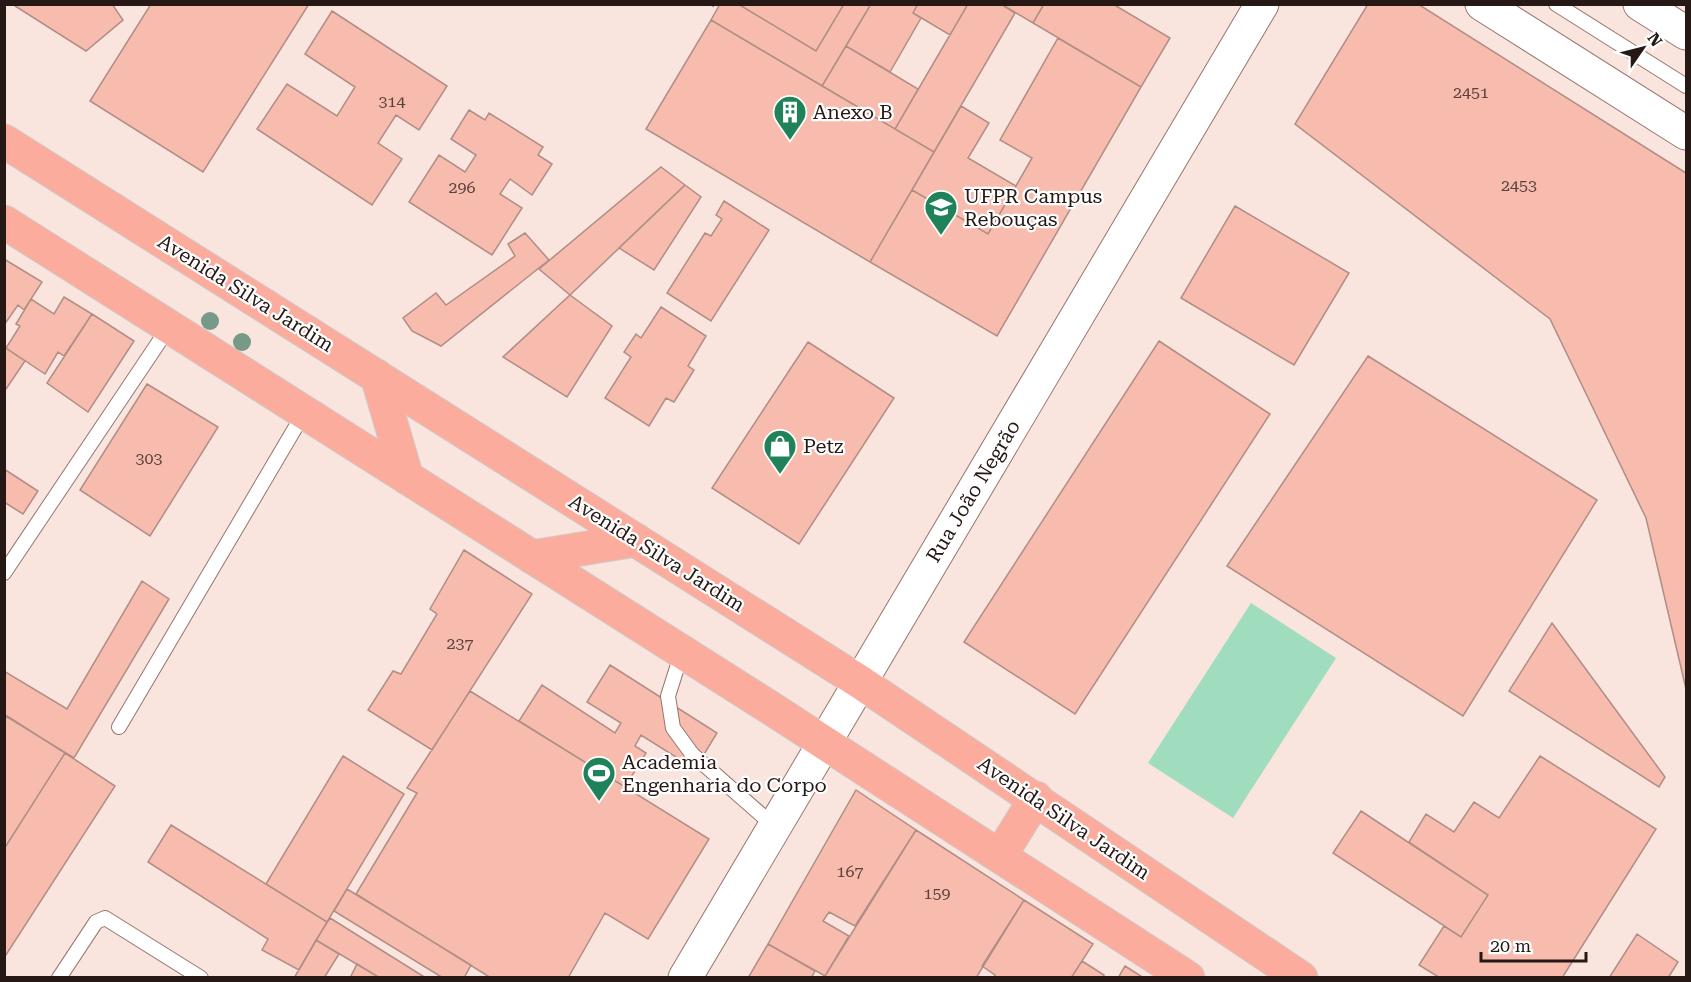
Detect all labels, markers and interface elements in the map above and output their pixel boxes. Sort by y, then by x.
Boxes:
north arrow [1613,18,1673,78]
text: N [1644,29,1666,50]
house number: 2451 [1453,83,1489,102]
house number: 314 [379,92,405,111]
building icon: Anexo B [772,94,808,141]
place label: Anexo B [813,100,893,124]
house number: 2453 [1501,176,1537,195]
house number: 296 [449,178,475,197]
place label: UFPR Campus Rebouças [964,184,1102,231]
school or university icon: UFPR Campus Rebouças [923,189,959,236]
street label: Avenida Silva Jardim [154,229,338,357]
street label: Rua João Negrão [921,415,1025,567]
shop icon: Petz [762,428,798,475]
place label: Petz [803,434,843,458]
house number: 303 [136,449,162,468]
street label: Avenida Silva Jardim [565,489,749,617]
house number: 237 [447,634,473,653]
place label: Academia Engenharia do Corpo [622,750,827,797]
street label: Avenida Silva Jardim [973,751,1155,885]
sports icon: Academia Engenharia do Corpo [581,755,617,802]
house number: 167 [837,862,863,881]
house number: 159 [924,884,950,903]
scale bar [1481,925,1586,963]
text: 20 m [1490,935,1531,956]

